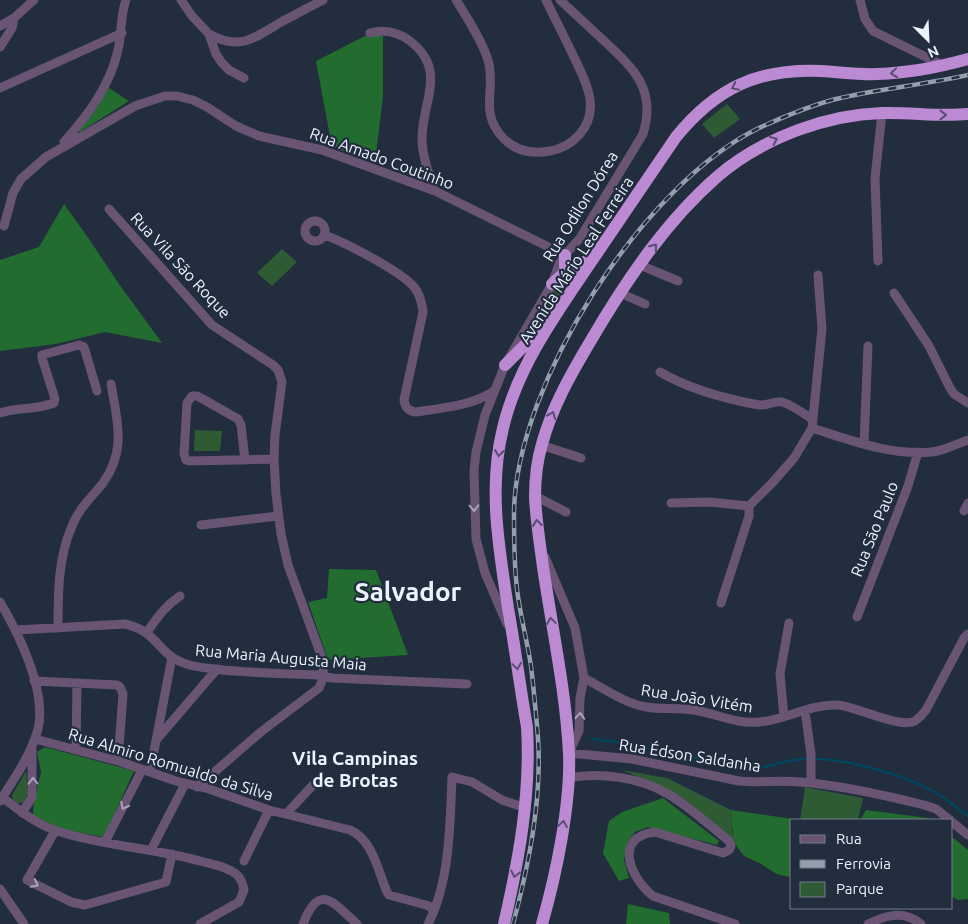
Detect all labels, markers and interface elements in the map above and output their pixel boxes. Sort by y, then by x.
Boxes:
north arrow [903,15,953,65]
text: N [925,42,941,61]
one-way arrow [890,67,898,78]
one-way arrow [731,81,740,91]
one-way arrow [939,110,947,120]
street label: Rua Amado Coutinho [308,124,456,192]
one-way arrow [769,136,778,147]
street label: Rua Odilon Dórea [539,147,621,265]
street label: Avenida Mário Leal Ferreira [515,173,637,347]
street label: Rua Vila São Roque [127,208,235,322]
one-way arrow [648,243,657,253]
one-way arrow [545,411,556,420]
one-way arrow [494,449,505,457]
street label: Rua São Paulo [847,479,901,579]
one-way arrow [469,504,479,512]
one-way arrow [532,518,543,526]
district label: Salvador [355,577,462,606]
one-way arrow [547,617,557,626]
street label: Rua Maria Augusta Maia [194,641,368,673]
one-way arrow [511,662,522,670]
street label: Rua João Vitém [640,680,754,716]
one-way arrow [575,712,586,720]
street label: Rua Almiro Romualdo da Silva [66,724,276,804]
street label: Rua Édson Saldanha [618,733,762,775]
district label: Vila Campinas de Brotas [292,747,418,791]
one-way arrow [28,777,38,784]
one-way arrow [120,801,130,810]
legend [790,819,953,909]
one-way arrow [557,820,568,828]
text: Rua [836,830,862,847]
text: Ferrovia [836,855,891,872]
one-way arrow [510,869,521,878]
one-way arrow [30,878,39,888]
text: Parque [836,880,884,897]

